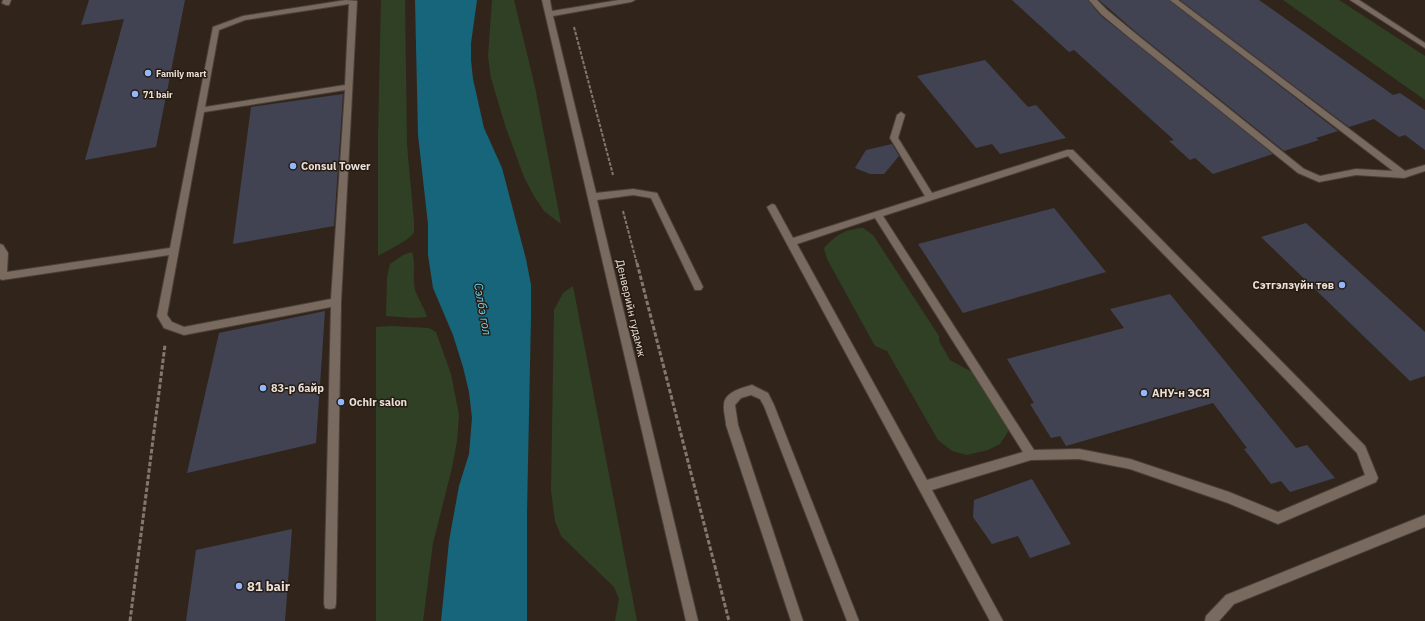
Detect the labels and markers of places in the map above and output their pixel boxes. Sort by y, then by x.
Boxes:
marker: Family mart [143,68,153,78]
place label: Family mart [156,68,207,79]
marker: 71 bair [130,89,140,99]
place label: 71 bair [143,89,173,100]
place label: Consul Tower [301,159,371,173]
marker: Consul Tower [288,161,298,171]
place label: Сэтгэлзүйн төв [1253,278,1334,292]
marker: Сэтгэлзүйн төв [1337,280,1347,290]
place label: 83-р байр [271,381,324,395]
marker: 83-р байр [258,383,268,393]
place label: АНУ-н ЭСЯ [1152,386,1210,400]
marker: АНУ-н ЭСЯ [1139,388,1149,398]
place label: Ochir salon [349,395,407,409]
marker: Ochir salon [336,397,346,407]
place label: 81 bair [247,578,290,595]
marker: 81 bair [234,581,244,591]

